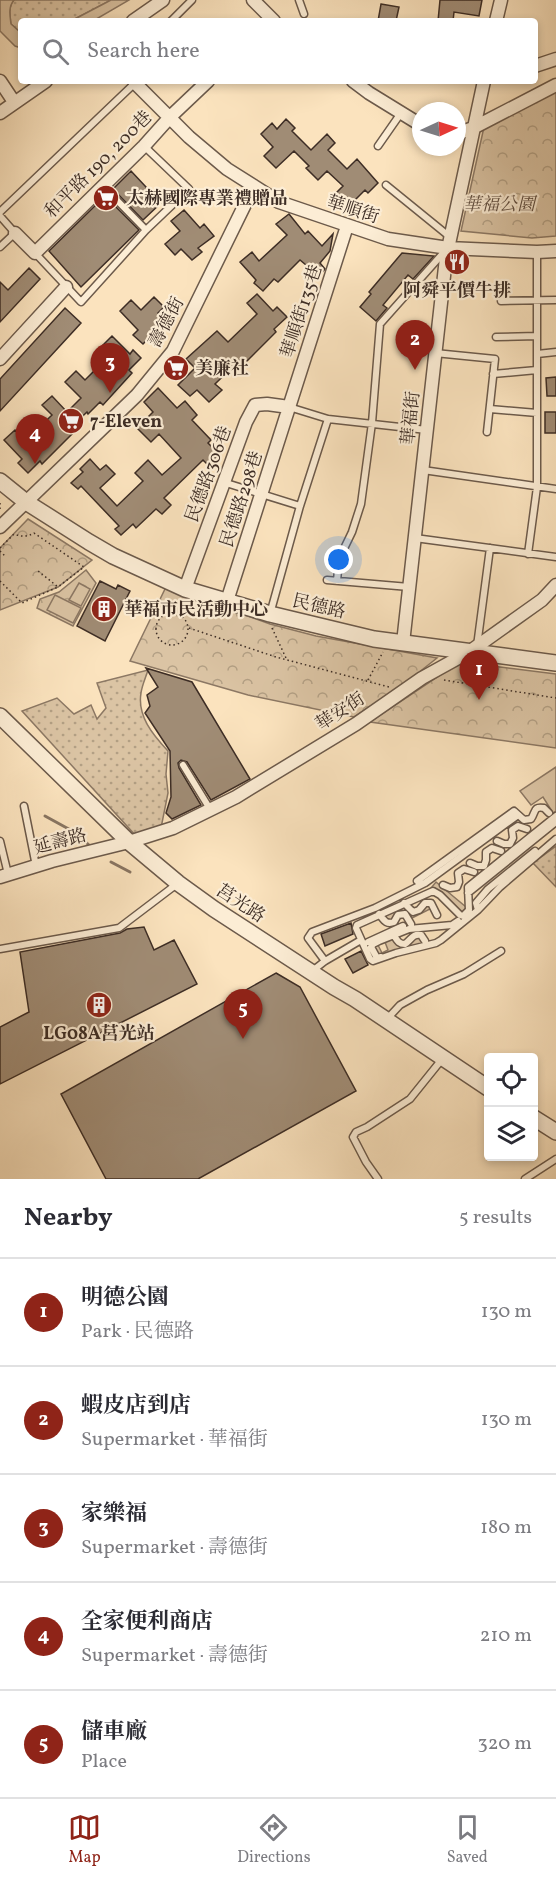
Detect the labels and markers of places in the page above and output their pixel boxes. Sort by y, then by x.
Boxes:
supermarket icon: 太赫國際專業禮贈品 [91,183,121,213]
place label: 太赫國際專業禮贈品 [126,187,288,212]
restaurant icon: 阿舜平價牛排 [442,247,472,277]
place label: 阿舜平價牛排 [403,279,511,304]
pin: 2 [396,320,434,370]
pin: 3 [90,344,130,393]
supermarket icon: 美廉社 [161,353,191,383]
place label: 美廉社 [195,357,249,382]
supermarket icon: 7-Eleven [56,406,86,436]
place label: 7-Eleven [90,410,162,435]
pin: 4 [15,414,54,464]
building icon: 華福市民活動中心 [89,594,119,624]
place label: 華福市民活動中心 [124,598,268,623]
pin: 1 [460,650,498,700]
building icon: LG08A莒光站 [84,990,114,1020]
pin: 5 [224,990,262,1039]
place label: LG08A莒光站 [43,1022,155,1047]

